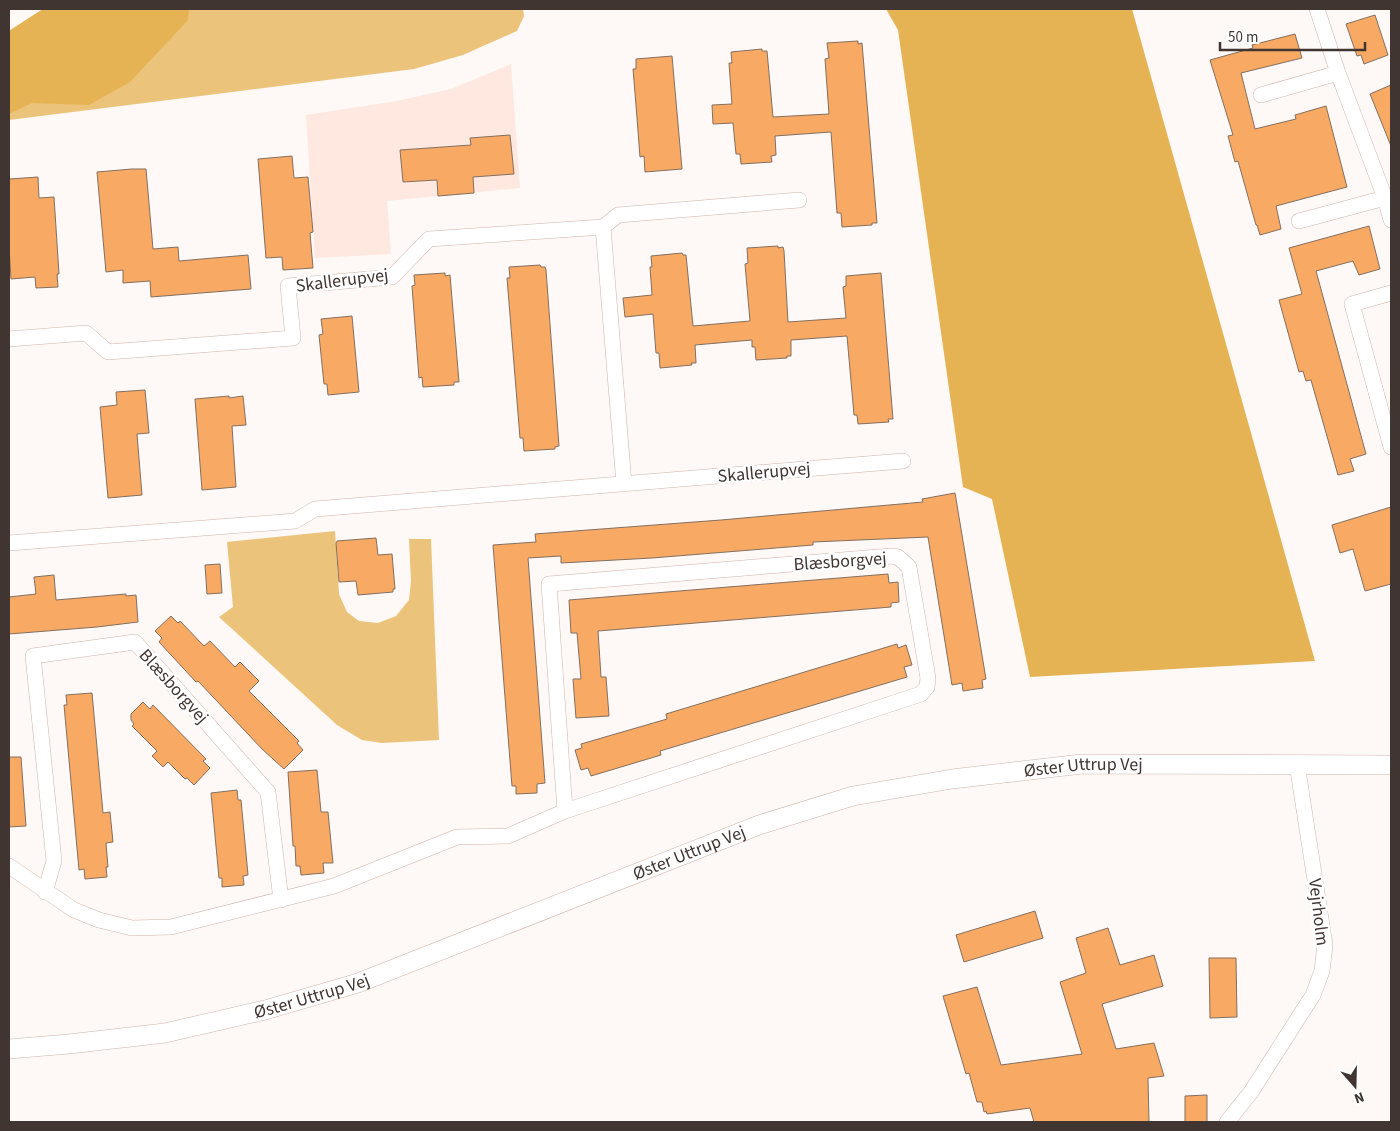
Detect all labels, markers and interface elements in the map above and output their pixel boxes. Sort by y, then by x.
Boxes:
scale bar [1220,20,1365,52]
text: 50 m [1228,27,1258,48]
street label: Skallerupvej [294,262,390,299]
street label: Skallerupvej [717,456,812,489]
street label: Blæsborgvej [793,546,887,577]
street label: Blæsborgvej [133,643,214,729]
street label: Øster Uttrup Vej [1022,752,1143,784]
street label: Øster Uttrup Vej [629,820,749,887]
street label: Vejrholm [1302,877,1335,947]
street label: Øster Uttrup Vej [251,968,373,1025]
north arrow [1330,1061,1380,1111]
text: N [1351,1086,1367,1108]

